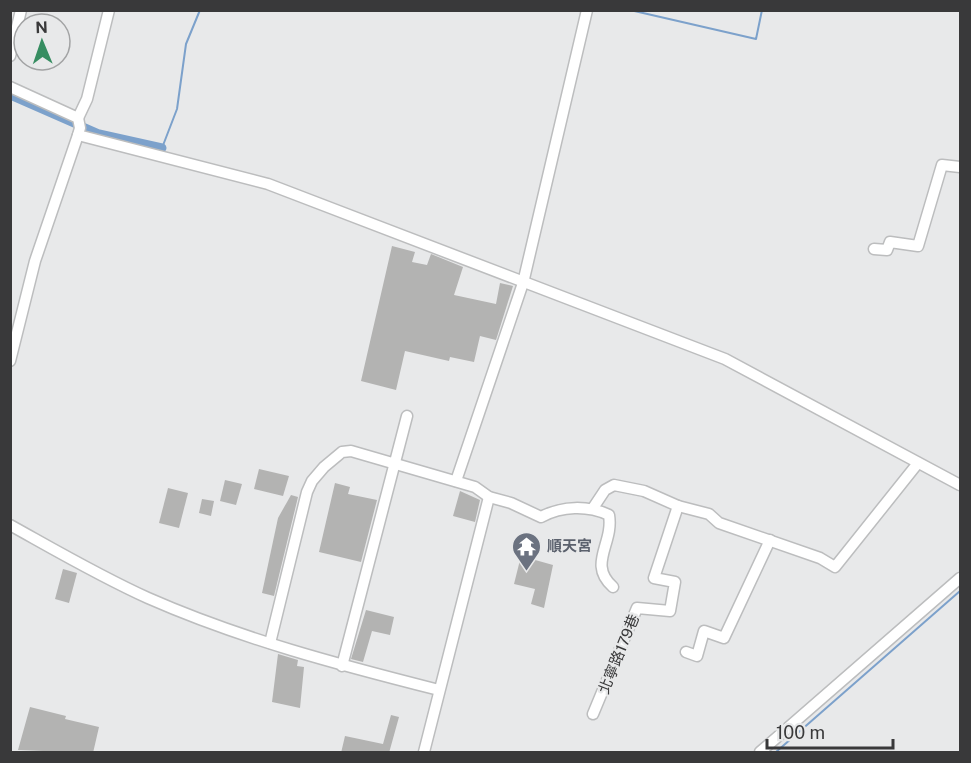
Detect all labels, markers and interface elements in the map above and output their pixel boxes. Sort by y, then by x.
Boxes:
north arrow [12,12,72,72]
text: N [35,18,48,37]
temple icon: 順天宮 [510,530,542,572]
place label: 順天宮 [547,537,592,554]
street label: 北寧路179巷 [595,612,642,696]
scale bar [767,712,893,750]
text: 100 m [776,722,825,743]

